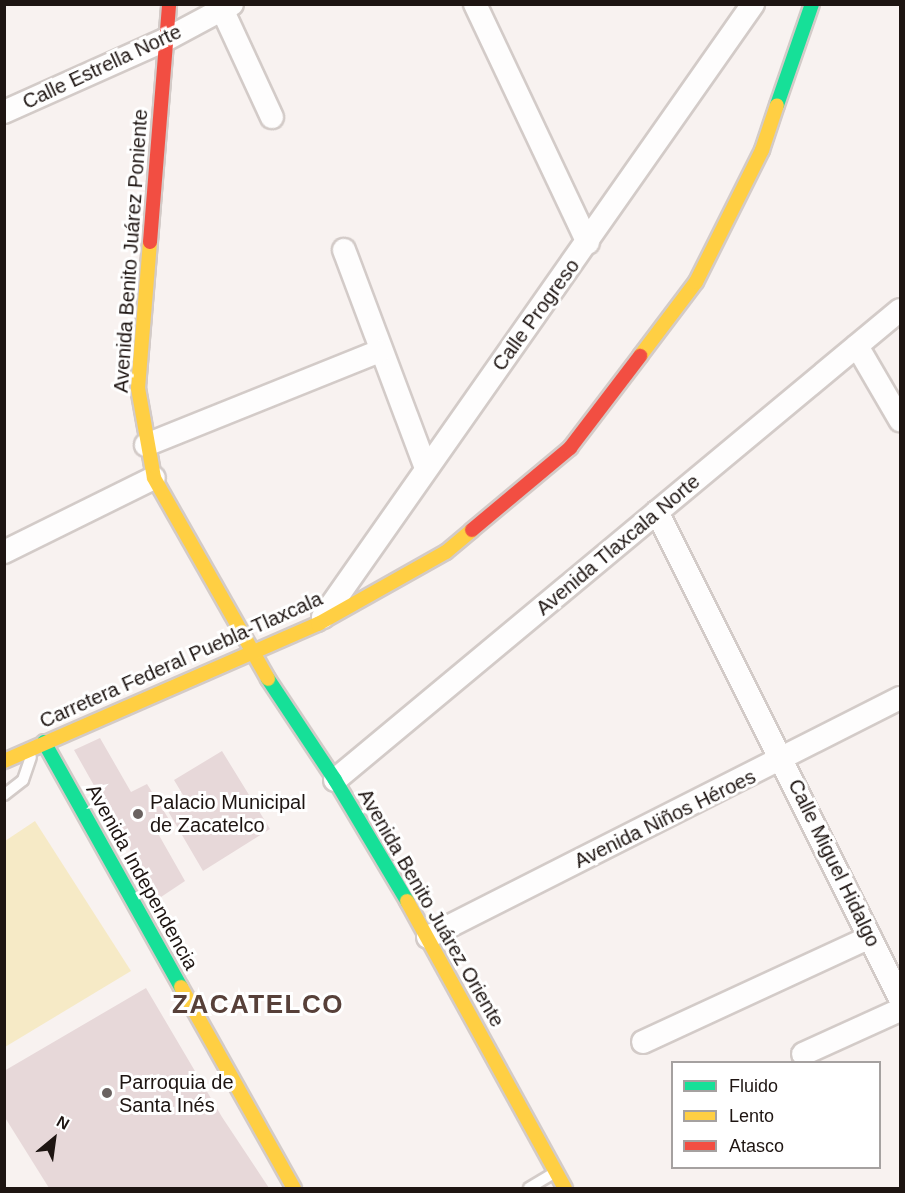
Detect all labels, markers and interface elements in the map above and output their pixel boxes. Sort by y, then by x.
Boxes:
street label: Calle Estrella Norte [19,20,185,114]
street label: Avenida Benito Juárez Poniente [109,108,153,394]
street label: Calle Progreso [487,254,585,376]
street label: Avenida Tlaxcala Norte [531,469,705,621]
street label: Carretera Federal Puebla-Tlaxcala [36,587,326,733]
street label: Avenida Niños Héroes [570,765,760,873]
street label: Calle Miguel Hidalgo [783,775,885,951]
street label: Avenida Independencia [81,780,203,974]
street label: Avenida Benito Juárez Oriente [353,785,509,1031]
place label: Palacio Municipal de Zacatelco [150,790,306,837]
marker: Palacio Municipal de Zacatelco [131,807,145,821]
district label: ZACATELCO [172,989,344,1021]
legend [671,1061,881,1169]
place label: Parroquia de Santa Inés [119,1070,234,1117]
text: Fluido [729,1076,778,1096]
marker: Parroquia de Santa Inés [100,1086,114,1100]
text: Lento [729,1106,774,1126]
north arrow [24,1109,84,1169]
text: N [54,1113,72,1133]
text: Atasco [729,1136,784,1156]

